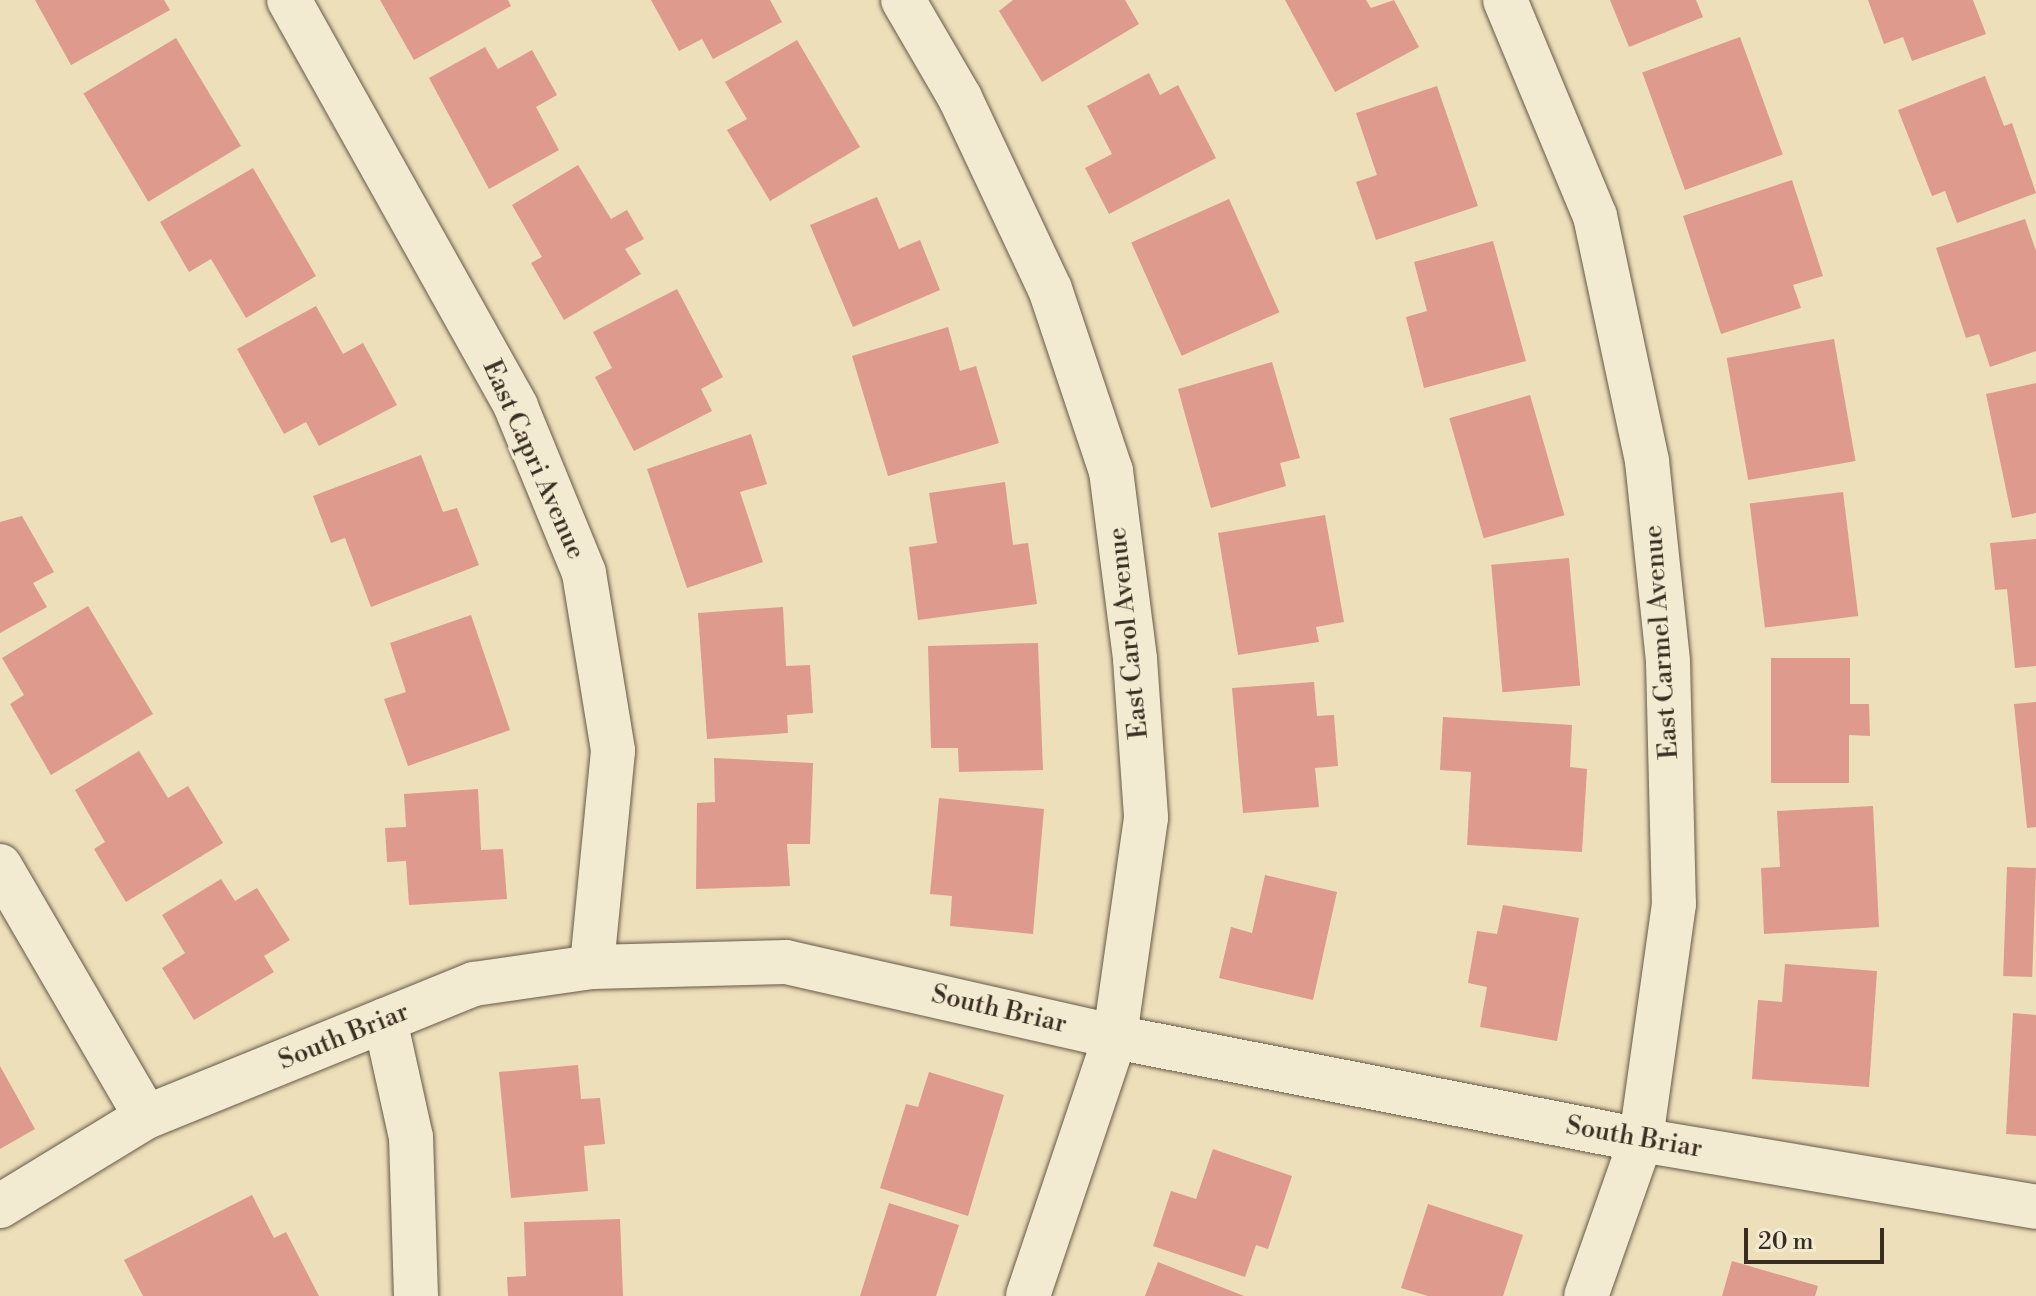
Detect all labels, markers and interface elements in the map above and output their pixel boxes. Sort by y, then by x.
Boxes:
street label: East Capri Avenue [475,356,591,564]
street label: East Carmel Avenue [1638,524,1686,760]
street label: East Carol Avenue [1102,526,1156,740]
street label: South Briar [928,979,1070,1041]
street label: South Briar [274,997,414,1077]
street label: South Briar [1563,1111,1705,1165]
scale bar [1748,1212,1888,1262]
text: 20 m [1758,1227,1814,1257]

